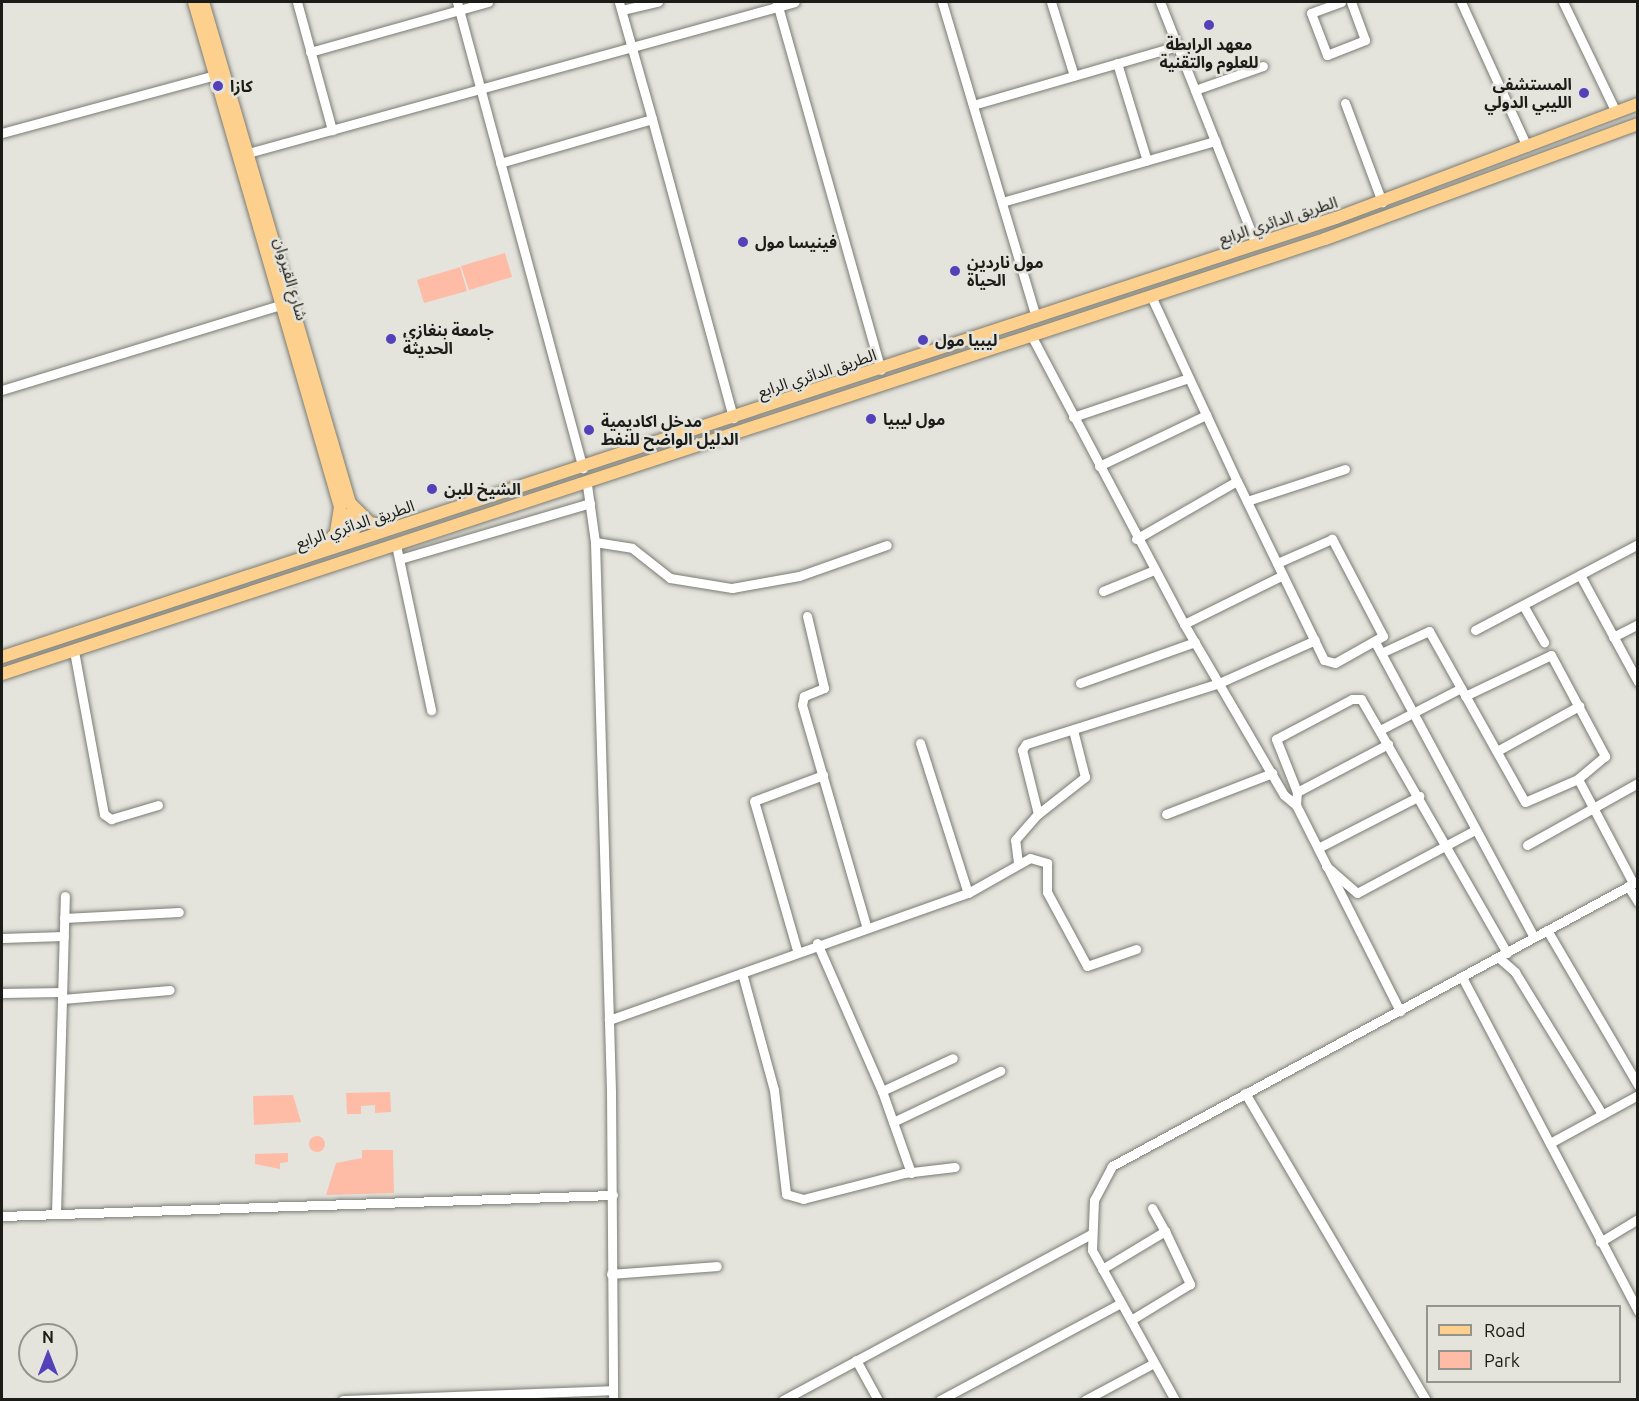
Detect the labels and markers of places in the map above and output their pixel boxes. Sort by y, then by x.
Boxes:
marker: معهد الرابطة للعلوم والتقنية [1202,18,1216,32]
place label: معهد الرابطة للعلوم والتقنية [1159,34,1259,72]
place label: المستشفي الليبي الدولي [1484,74,1572,112]
place label: كازا [230,76,253,96]
marker: كازا [211,79,225,93]
marker: المستشفي الليبي الدولي [1577,86,1591,100]
place label: فينيسا مول [755,232,837,252]
marker: فينيسا مول [736,235,750,249]
place label: مول ناردين الحياة [967,252,1043,290]
marker: مول ناردين الحياة [948,264,962,278]
place label: جامعة بنغازي الحديثة [403,320,494,358]
place label: ليبيا مول [935,330,997,350]
marker: جامعة بنغازي الحديثة [384,332,398,346]
marker: ليبيا مول [916,333,930,347]
place label: مول ليبيا [883,409,945,429]
place label: مدخل اكاديمية الدليل الواضح للنفط [601,411,739,449]
marker: مول ليبيا [864,412,878,426]
marker: مدخل اكاديمية الدليل الواضح للنفط [582,423,596,437]
place label: الشيخ للبن [444,479,521,499]
marker: الشيخ للبن [425,482,439,496]

